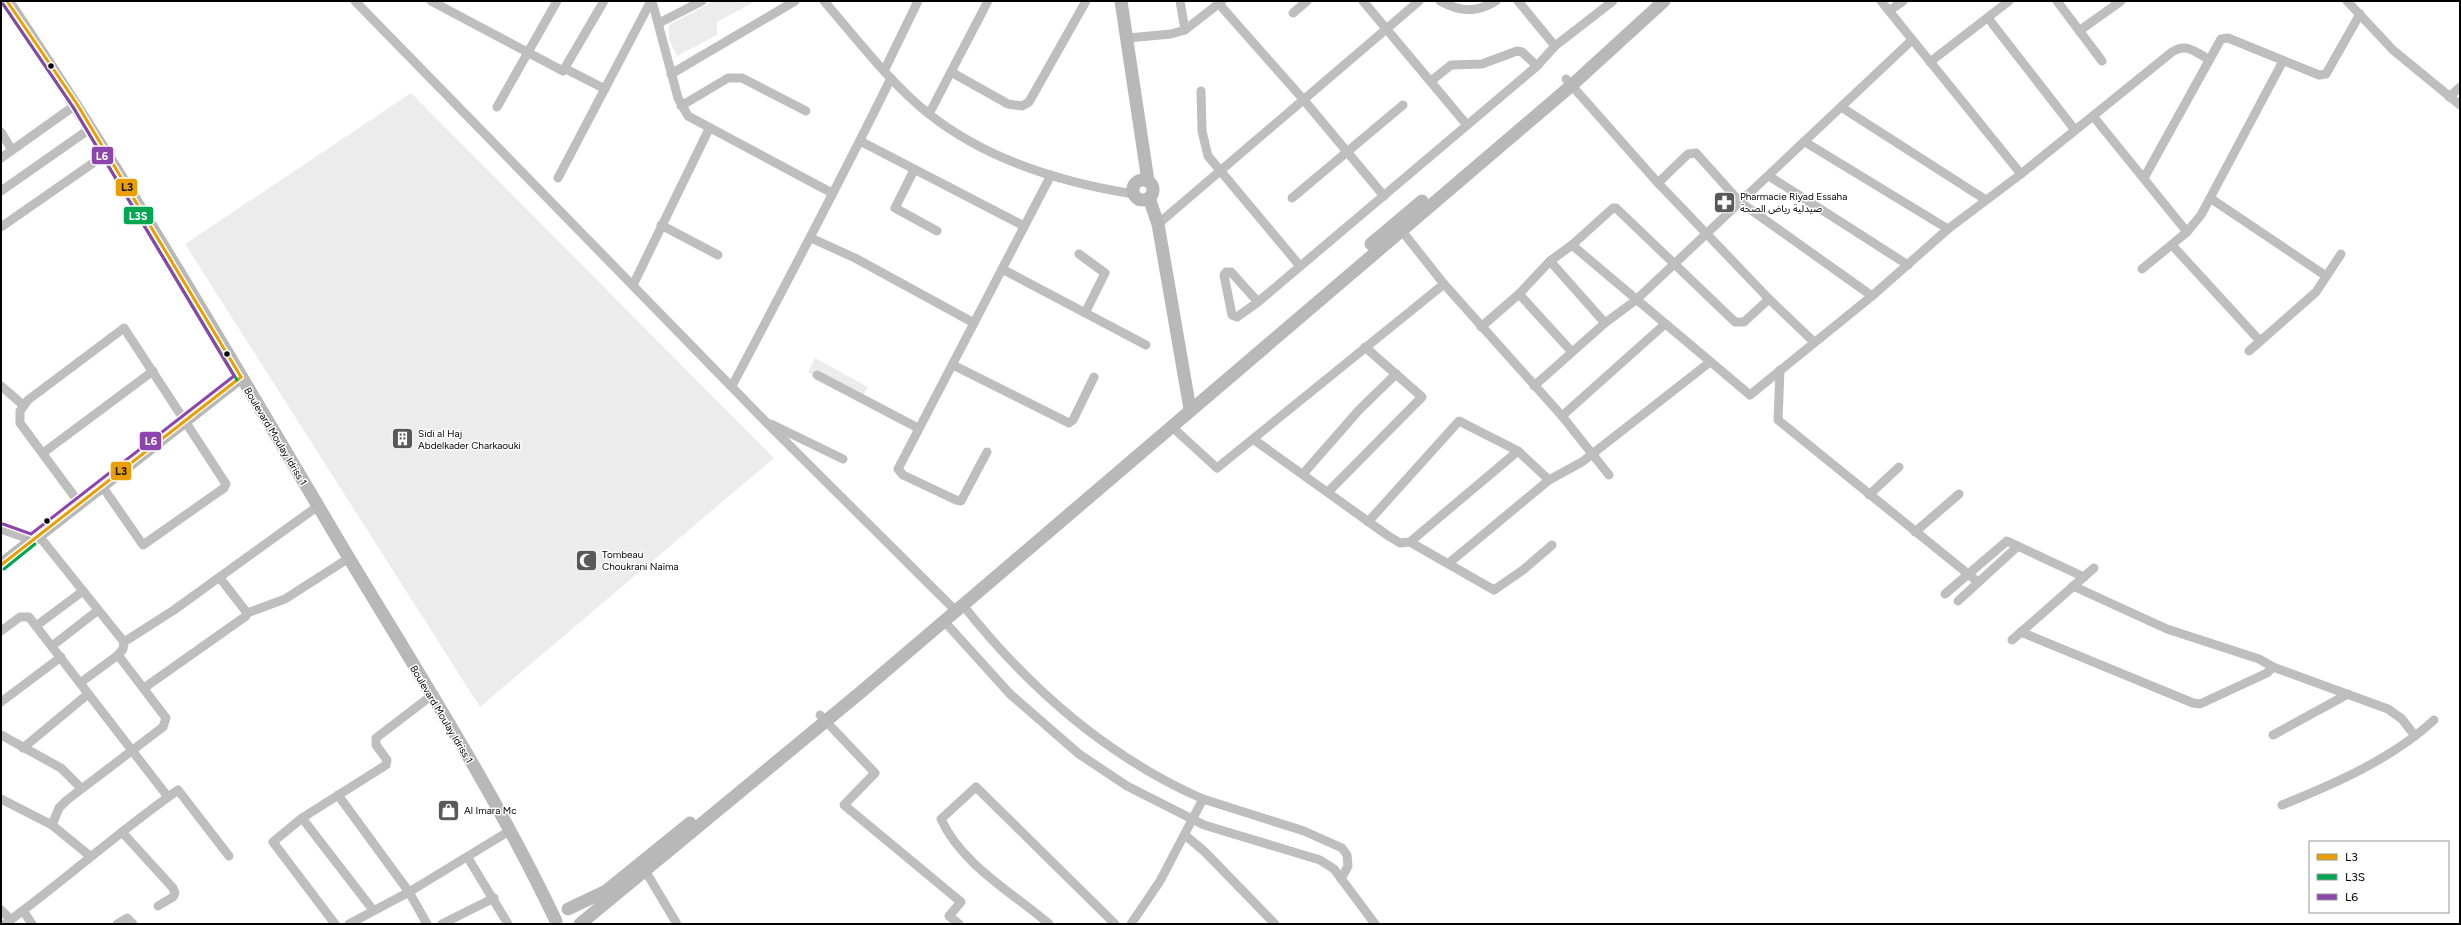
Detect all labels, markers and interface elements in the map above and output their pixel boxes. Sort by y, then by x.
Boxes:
unlabelled marker [46,61,56,71]
line badge: L6 [91,146,114,165]
text: L6 [96,150,109,163]
line badge: L3 [115,178,138,197]
text: L3 [121,181,133,194]
pharmacy icon: Pharmacie Riyad Essaha صيدلية رياض الصحة [1711,189,1737,215]
place label: Pharmacie Riyad Essaha صيدلية رياض الصحة [1740,190,1847,215]
line badge: L3S [123,206,154,225]
text: L3S [129,210,148,223]
unlabelled marker [222,349,232,359]
street label: Boulevard Moulay Idriss 1 [241,385,310,488]
building icon: Sidi al Haj Abdelkader Charkaouki [389,426,415,452]
place label: Sidi al Haj Abdelkader Charkaouki [418,427,521,452]
line badge: L6 [139,431,162,451]
text: L6 [145,435,158,448]
line badge: L3 [110,461,132,481]
text: L3 [115,465,127,478]
unlabelled marker [42,516,52,526]
mosque icon: Tombeau Choukrani Naïma [574,547,600,573]
place label: Tombeau Choukrani Naïma [602,548,679,573]
street label: Boulevard Moulay Idriss 1 [407,663,476,766]
shop icon: Al Imara Mc [436,797,462,823]
place label: Al Imara Mc [464,804,517,817]
legend [2309,841,2449,913]
text: L3 [2345,850,2358,864]
text: L3S [2345,870,2365,884]
text: L6 [2345,890,2358,904]

